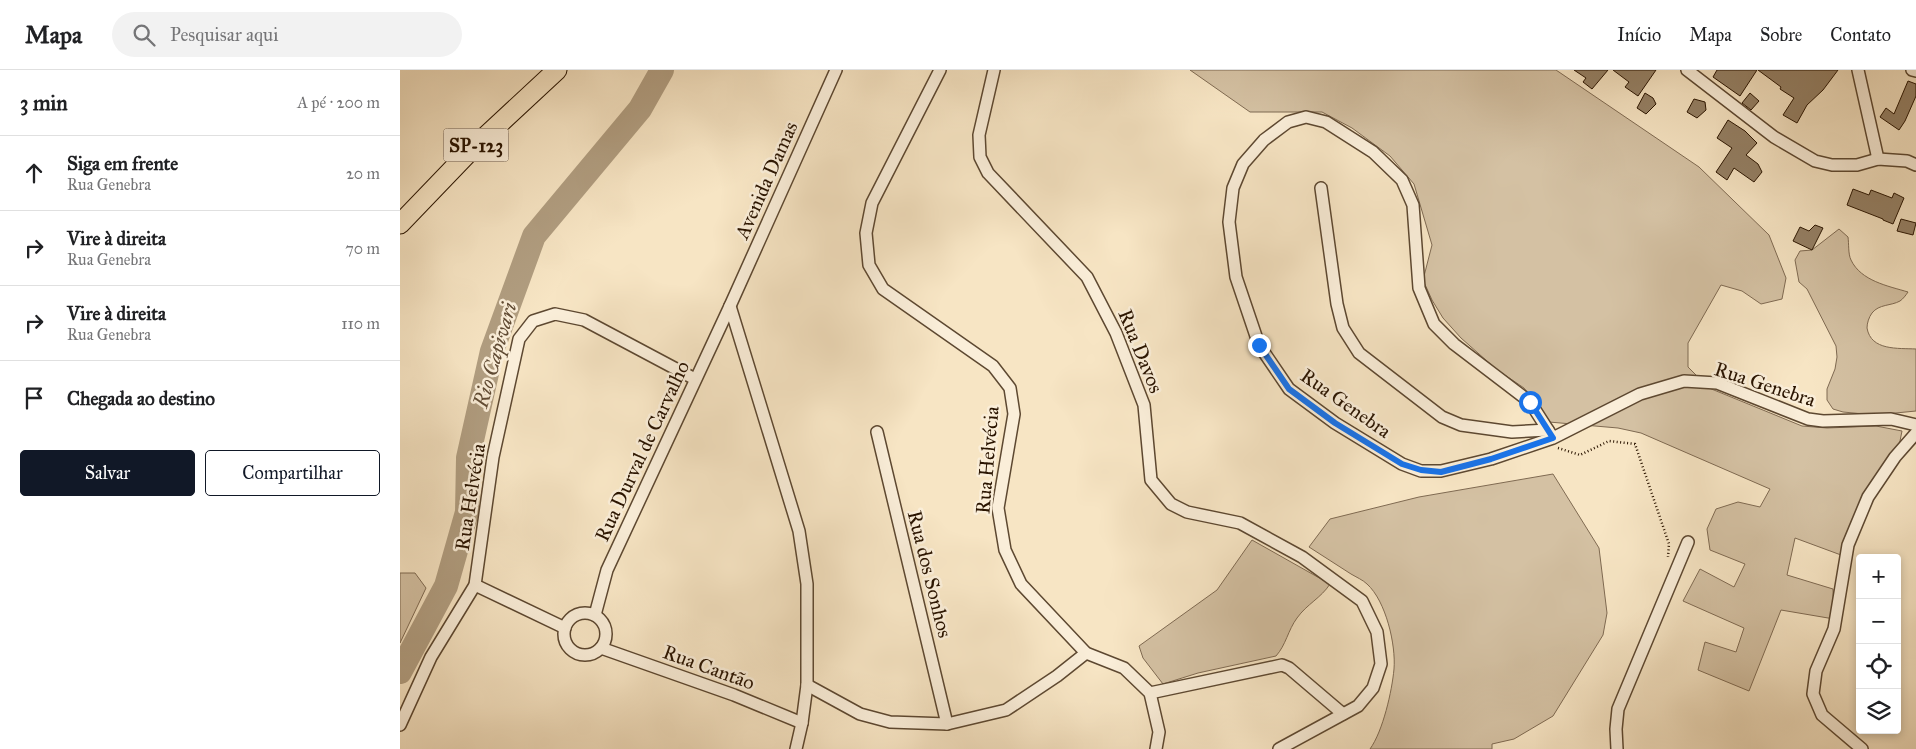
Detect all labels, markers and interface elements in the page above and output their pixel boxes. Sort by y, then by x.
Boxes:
search box [112,12,462,57]
text: Mapa [25,20,82,50]
icon: search [130,21,158,49]
text: Pesquisar aqui [170,23,278,46]
text: Início [1617,24,1661,46]
text: Mapa [1689,24,1732,46]
text: Sobre [1760,24,1802,46]
text: Contato [1830,24,1891,46]
text: 3 min [20,90,68,116]
text: A pé · 200 m [297,93,380,112]
street label: Avenida Damas [729,117,803,243]
road number: SP-123 [444,128,508,162]
text: Siga em frente [67,152,178,175]
icon: ahead [20,159,48,187]
text: 20 m [346,164,380,183]
text: Rua Genebra [67,175,151,194]
text: Vire à direita [67,227,166,250]
icon: right [20,234,48,262]
text: 70 m [345,239,380,258]
text: Rua Genebra [67,250,151,269]
water label: Rio Capivari [467,299,522,412]
text: Vire à direita [67,302,166,325]
street label: Rua Davos [1113,306,1169,396]
icon: right [20,309,48,337]
text: 110 m [341,314,380,333]
text: Rua Genebra [67,325,151,344]
route end [1248,334,1271,357]
street label: Rua Genebra [1711,356,1819,412]
street label: Rua Durval de Carvalho [590,357,694,545]
street label: Rua Genebra [1296,363,1396,443]
icon: arrive [20,384,48,412]
text: Chegada ao destino [67,387,215,410]
route start [1519,391,1542,414]
street label: Rua Helvécia [970,405,1004,515]
street label: Rua Helvécia [450,441,490,552]
button: Salvar [20,450,195,496]
button: Compartilhar [205,450,380,496]
street label: Rua dos Sonhos [903,508,957,640]
map controls [1856,554,1901,734]
button: + [1856,554,1901,599]
button: − [1856,599,1901,644]
street label: Rua Cantão [660,639,758,695]
button: locate [1856,644,1901,689]
button: layers [1856,689,1901,734]

